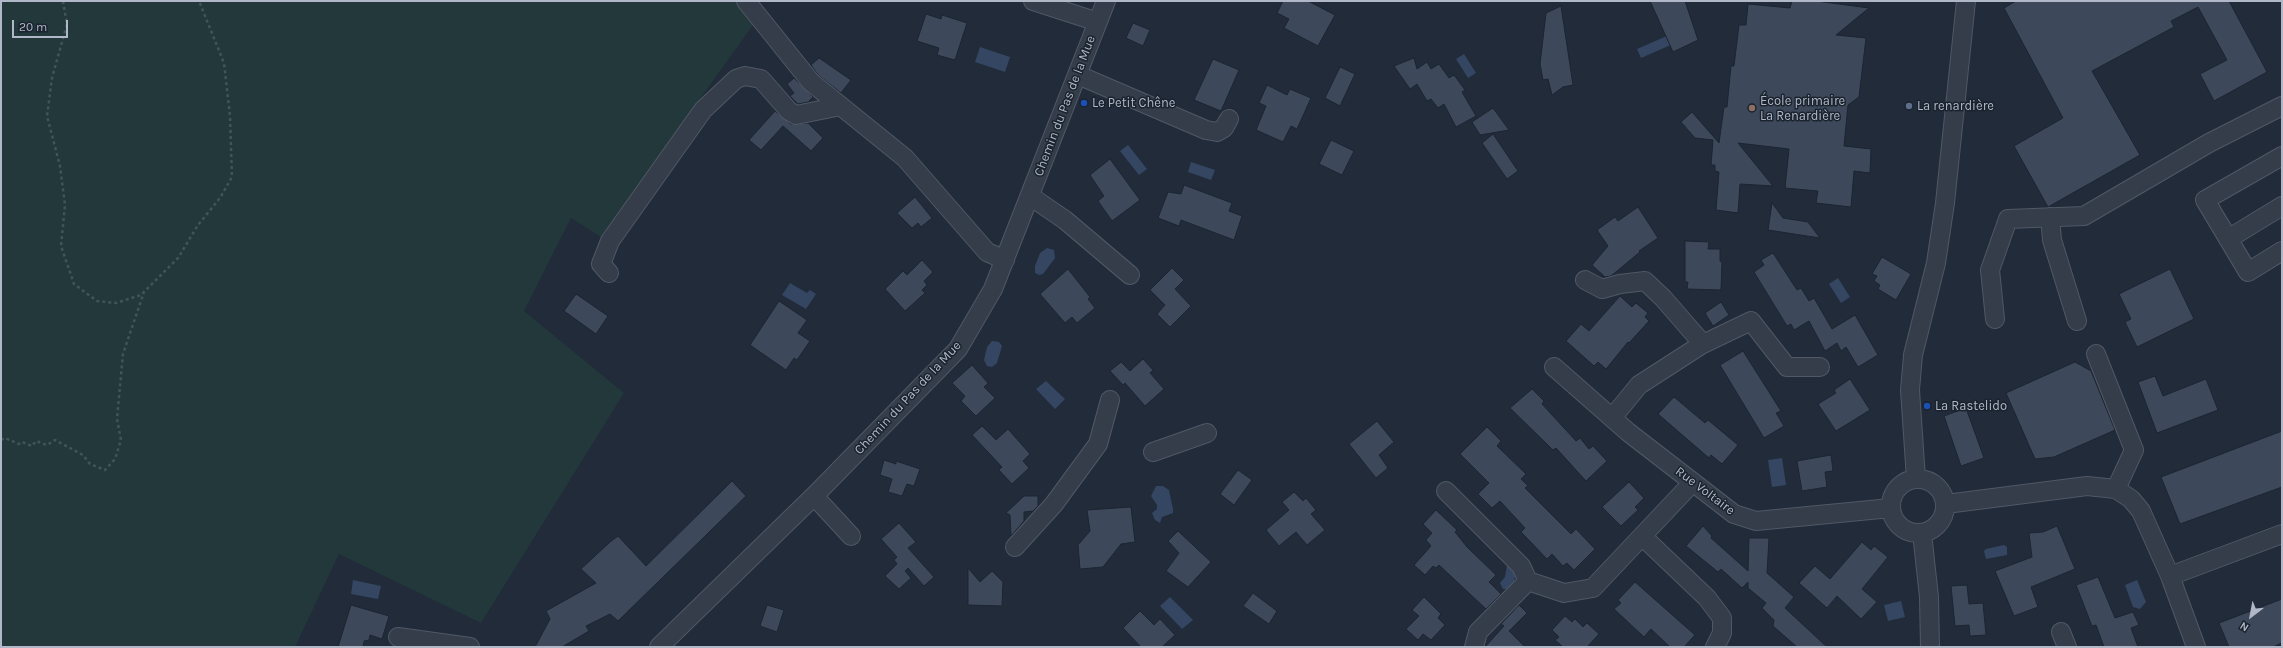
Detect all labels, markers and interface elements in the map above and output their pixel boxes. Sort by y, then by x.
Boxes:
scale bar [14,12,70,38]
text: 20 m [19,20,47,34]
street label: Chemin du Pas de la Mue [1031,34,1099,178]
place label: École primaire La Renardière [1760,93,1845,124]
place label: Le Petit Chêne [1092,95,1175,111]
marker: Le Petit Chêne [1079,98,1089,108]
place label: La renardière [1917,98,1994,114]
marker: La renardière [1904,101,1914,111]
marker: École primaire La Renardière [1747,103,1757,113]
street label: Chemin du Pas de la Mue [851,338,965,458]
place label: La Rastelido [1935,398,2007,414]
marker: La Rastelido [1922,401,1932,411]
street label: Rue Voltaire [1672,464,1738,518]
north arrow [2231,596,2271,636]
text: N [2238,619,2251,634]

